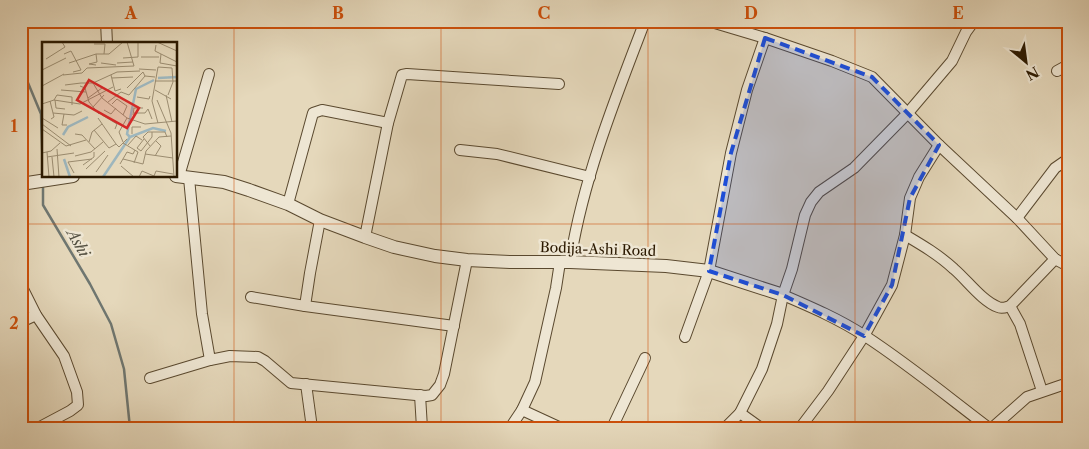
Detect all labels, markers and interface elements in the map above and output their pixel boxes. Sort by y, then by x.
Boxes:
text: A [124,3,138,23]
text: B [332,3,344,23]
text: C [538,3,550,23]
text: D [744,3,758,23]
text: E [952,3,964,23]
north arrow [1002,38,1052,88]
inset map [42,42,178,178]
text: N [1023,63,1042,84]
text: 1 [10,116,18,136]
water label: Ashi [62,223,95,262]
street label: Bodija-Ashi Road [539,238,657,260]
text: 2 [9,313,19,333]

